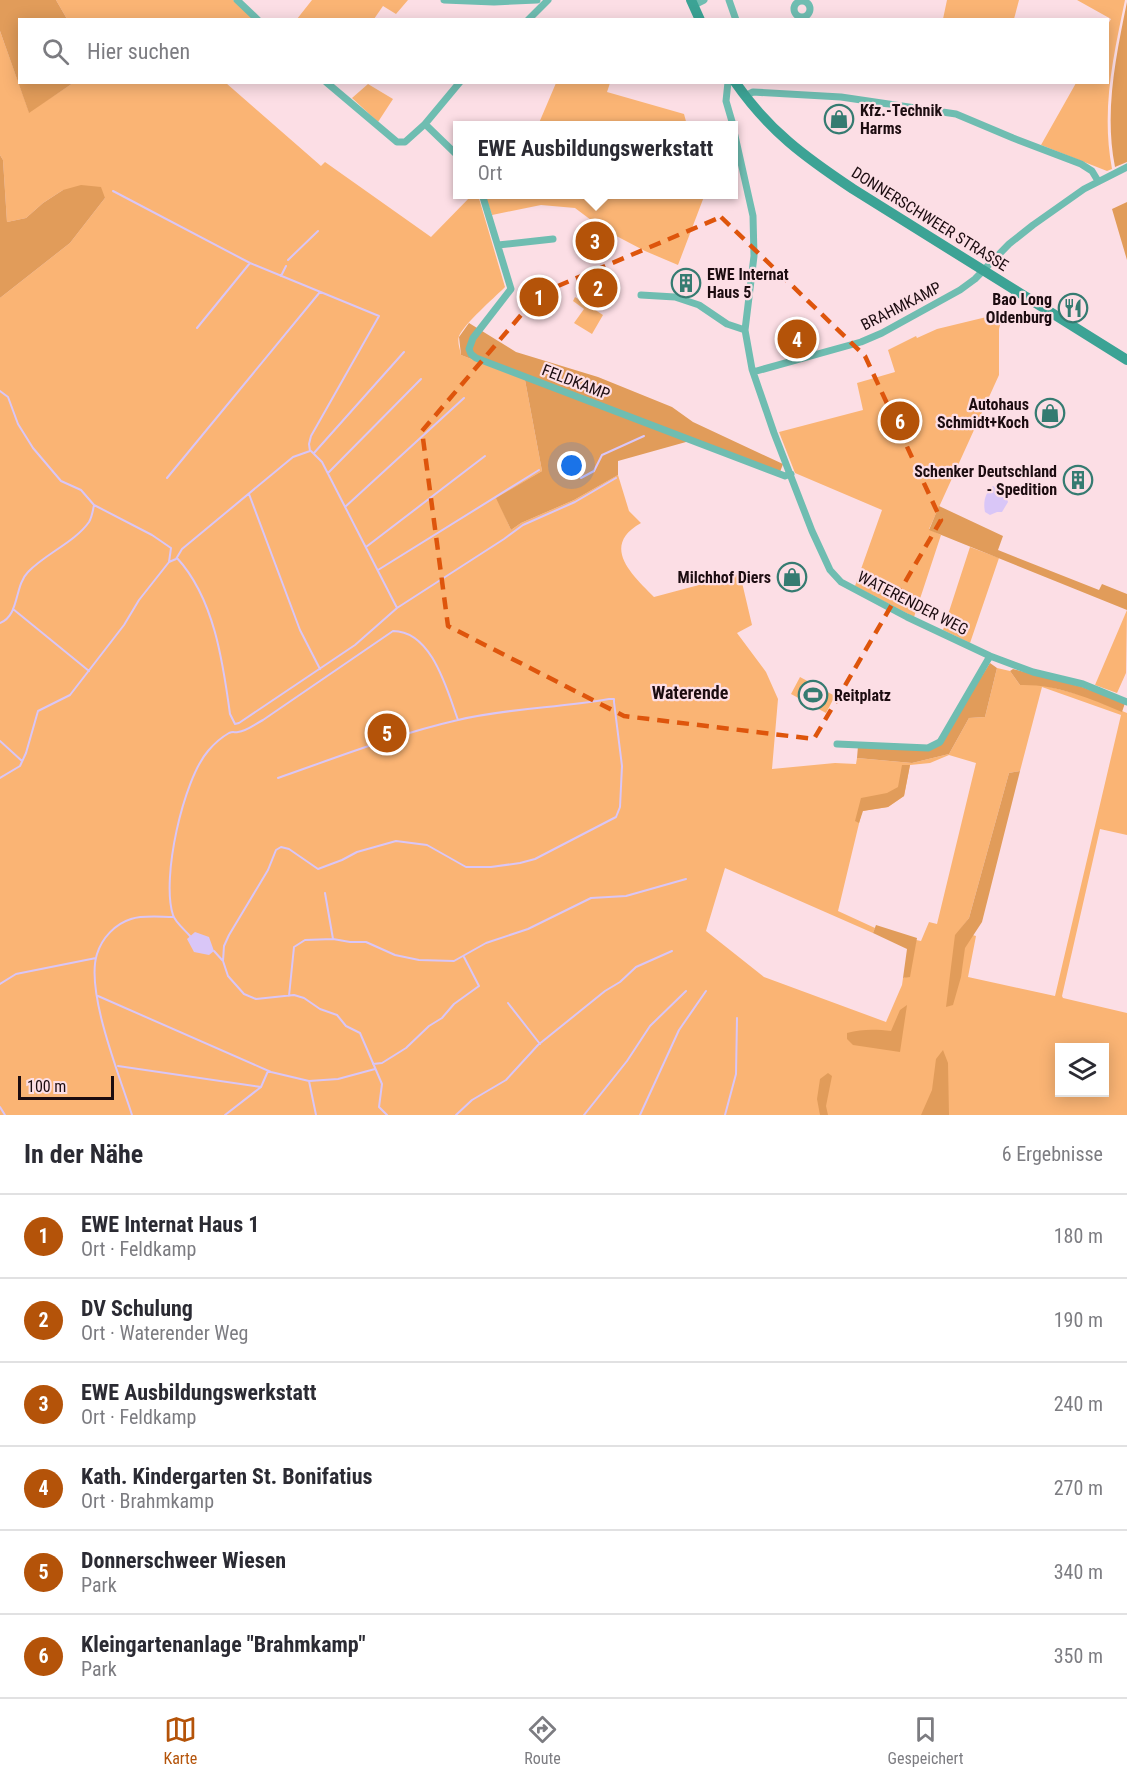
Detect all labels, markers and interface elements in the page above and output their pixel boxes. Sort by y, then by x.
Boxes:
search box [18,18,1109,84]
icon: search [39,35,72,68]
text: Hier suchen [87,39,190,64]
place label: Kfz.-Technik Harms [860,101,943,138]
shop icon: Kfz.-Technik Harms [823,103,855,135]
popup [453,121,738,199]
text: EWE Ausbildungswerkstatt [478,136,713,161]
text: Ort [478,161,502,185]
street label: DONNERSCHWEER STRASSE [848,163,1012,275]
pin: 3 [576,218,614,264]
place label: EWE Internat Haus 5 [707,265,789,302]
pin: 2 [578,266,618,310]
building icon: EWE Internat Haus 5 [670,267,702,299]
pin: 1 [520,274,558,320]
street label: BRAHMKAMP [858,278,944,334]
place label: Bao Long Oldenburg [986,290,1052,327]
restaurant icon: Bao Long Oldenburg [1057,292,1089,324]
pin: 4 [778,316,816,362]
street label: FELDKAMP [539,360,613,404]
place label: Autohaus Schmidt+Koch [937,395,1029,432]
shop icon: Autohaus Schmidt+Koch [1034,397,1066,429]
pin: 6 [880,398,920,444]
your location [557,451,586,480]
place label: Schenker Deutschland - Spedition [914,462,1057,499]
building icon: Schenker Deutschland - Spedition [1062,464,1094,496]
shop icon: Milchhof Diers [776,561,808,593]
street label: WATERENDER WEG [855,567,971,639]
place label: Milchhof Diers [678,568,771,587]
sports icon: Reitplatz [797,679,829,711]
district label: Waterende [652,682,729,703]
place label: Reitplatz [834,686,891,705]
pin: 5 [368,710,406,756]
map controls [1055,1043,1109,1097]
button: layers [1055,1043,1109,1097]
scale bar [18,1073,114,1100]
text: 100 m [27,1077,66,1096]
text: In der Nähe [24,1139,143,1169]
text: 6 Ergebnisse [1002,1142,1103,1166]
text: EWE Internat Haus 1 [81,1212,259,1237]
text: 1 [38,1224,49,1248]
text: 180 m [1054,1224,1103,1248]
text: Ort · Feldkamp [81,1237,196,1261]
text: DV Schulung [81,1296,193,1321]
text: 2 [38,1308,49,1332]
text: 190 m [1054,1308,1103,1332]
text: Ort · Waterender Weg [81,1321,248,1345]
text: EWE Ausbildungswerkstatt [81,1380,316,1405]
text: 3 [38,1392,49,1416]
text: 240 m [1054,1392,1103,1416]
text: Ort · Feldkamp [81,1405,196,1429]
text: Kath. Kindergarten St. Bonifatius [81,1464,372,1489]
text: 4 [38,1476,49,1500]
text: 270 m [1054,1476,1103,1500]
text: Ort · Brahmkamp [81,1489,214,1513]
text: Donnerschweer Wiesen [81,1548,286,1573]
text: 5 [38,1560,49,1584]
text: 340 m [1054,1560,1103,1584]
text: Park [81,1573,117,1597]
text: Kleingartenanlage "Brahmkamp" [81,1632,365,1657]
text: 6 [38,1644,49,1668]
text: 350 m [1054,1644,1103,1668]
text: Park [81,1657,117,1681]
tab: Karte [163,1713,197,1768]
tab: Route [524,1713,561,1768]
tab: Gespeichert [888,1713,964,1768]

